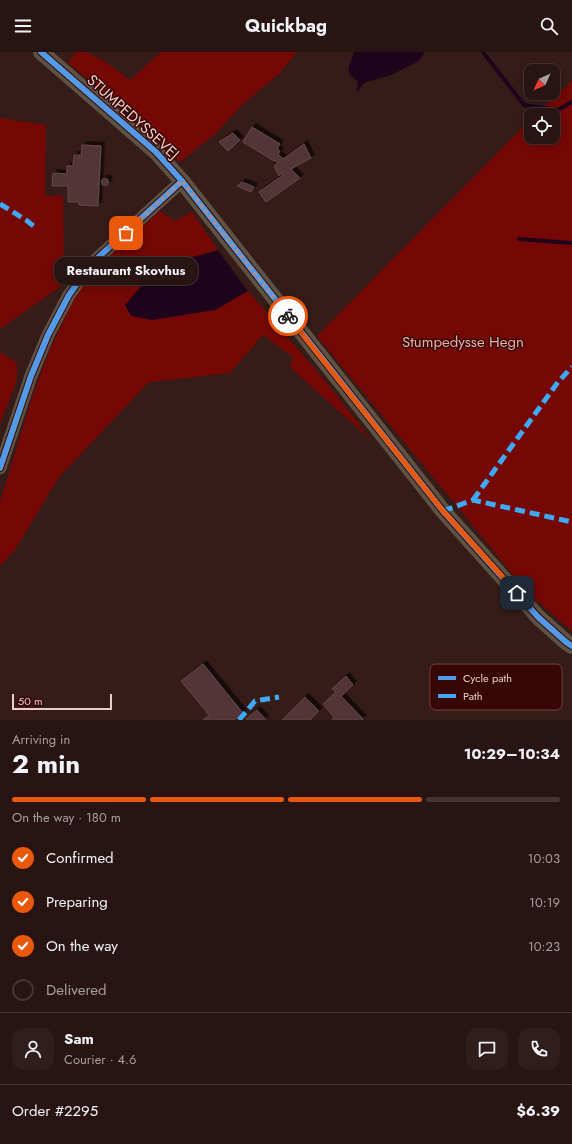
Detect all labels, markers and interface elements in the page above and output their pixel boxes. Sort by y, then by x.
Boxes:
text: Quickbag [245,13,327,39]
icon: menu [12,15,34,37]
icon: search [538,15,560,37]
north arrow [524,64,560,100]
map controls [524,64,560,144]
street label: STUMPEDYSSEVEJ [82,69,184,165]
button: locate [524,108,560,144]
pin [109,216,143,250]
icon: bag [115,222,137,244]
callout: Restaurant Skovhus [54,257,198,285]
text: Restaurant Skovhus [67,261,185,280]
courier [268,296,308,336]
icon: bike [277,305,299,327]
park label: Stumpedysse Hegn [402,331,524,353]
pin [500,576,534,610]
icon: home [506,582,528,604]
legend [430,664,562,710]
text: Cycle path [463,670,512,686]
text: Path [463,688,482,704]
scale bar [12,692,112,711]
text: 50 m [18,693,43,709]
text: Arriving in [12,730,70,749]
text: 10:29–10:34 [464,743,560,765]
text: 2 min [12,745,80,783]
text: On the way · 180 m [12,808,121,827]
icon: check [12,847,34,869]
text: Confirmed [46,847,114,869]
text: 10:03 [528,849,560,868]
icon: check [12,891,34,913]
text: Preparing [46,891,108,913]
text: 10:19 [529,893,560,912]
icon: check [12,935,34,957]
text: On the way [46,935,118,957]
text: 10:23 [528,937,560,956]
text: Delivered [46,979,107,1001]
button: person [12,1028,54,1070]
text: Sam [64,1028,94,1050]
button: chat [466,1028,508,1070]
button: phone [518,1028,560,1070]
text: Courier · 4.6 [64,1050,137,1069]
text: Order #2295 [12,1100,98,1122]
text: $6.39 [516,1100,560,1122]

